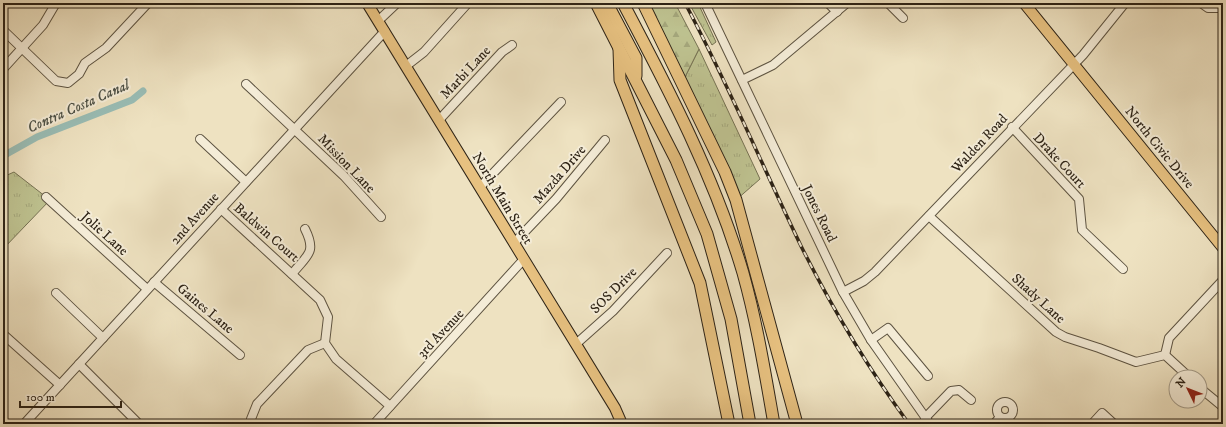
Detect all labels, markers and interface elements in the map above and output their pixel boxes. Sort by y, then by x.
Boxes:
street label: Marbi Lane [437,42,495,103]
water label: Contra Costa Canal [24,75,134,138]
street label: North Civic Drive [1120,103,1198,193]
street label: Walden Road [947,110,1012,178]
street label: Drake Court [1029,129,1090,193]
street label: Mission Lane [314,130,379,197]
street label: Mazda Drive [529,141,590,208]
street label: North Main Street [468,149,537,248]
street label: Jones Road [797,180,841,245]
street label: 2nd Avenue [166,189,223,249]
street label: Baldwin Court [230,199,303,267]
street label: Jolie Lane [75,206,132,260]
street label: SOS Drive [587,263,641,318]
street label: Shady Lane [1008,270,1069,328]
street label: Gaines Lane [173,280,238,338]
street label: 3rd Avenue [413,305,468,362]
north arrow [1168,369,1208,409]
text: N [1173,375,1190,391]
scale bar [20,383,121,409]
text: 100 m [26,390,55,405]

